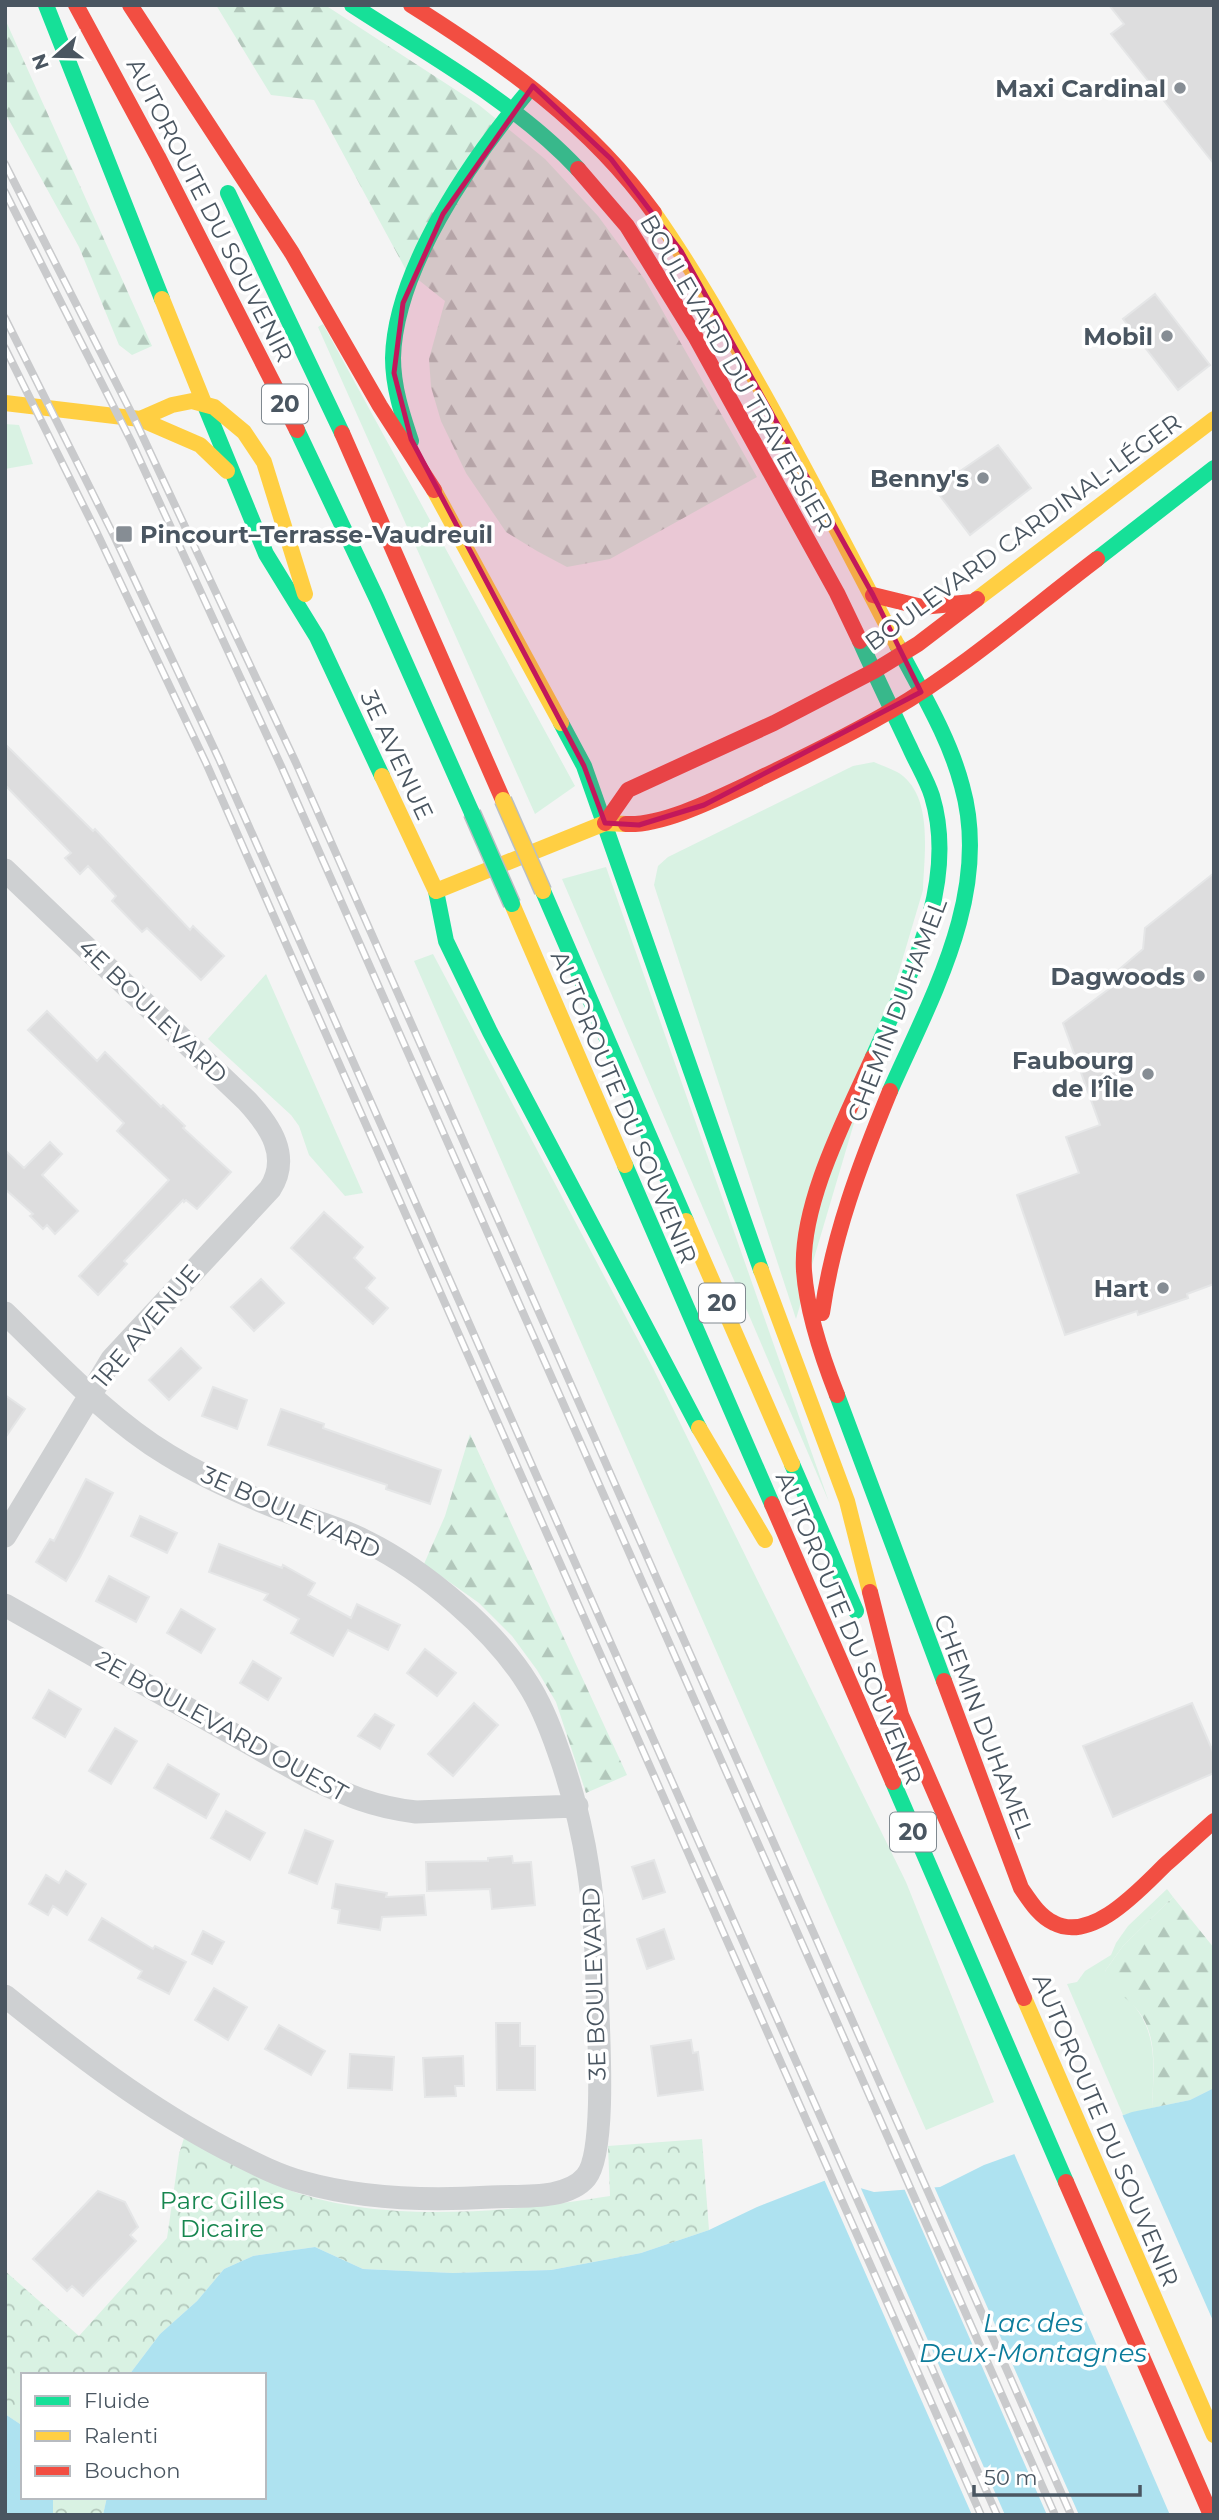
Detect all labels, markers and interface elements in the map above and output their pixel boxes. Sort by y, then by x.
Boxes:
north arrow [21,21,91,91]
text: N [27,50,54,73]
street label: AUTOROUTE DU SOUVENIR [121,53,299,367]
place label: Maxi Cardinal [995,74,1166,103]
marker: Maxi Cardinal [1172,80,1188,96]
street label: BOULEVARD DU TRAVERSIER [634,209,840,537]
place label: Mobil [1083,322,1153,351]
marker: Mobil [1159,328,1175,344]
road number: 20 [262,384,308,424]
street label: BOULEVARD CARDINAL-LÉGER [859,407,1187,657]
place label: Benny's [870,464,969,493]
marker: Benny's [975,470,991,486]
place label: Pincourt–Terrasse-Vaudreuil [140,520,493,549]
marker: Pincourt–Terrasse-Vaudreuil [114,524,134,544]
street label: 3E AVENUE [354,686,440,824]
street label: CHEMIN DUHAMEL [841,894,953,1126]
street label: 4E BOULEVARD [73,933,233,1089]
street label: AUTOROUTE DU SOUVENIR [545,946,703,1268]
place label: Dagwoods [1051,962,1185,991]
marker: Dagwoods [1191,968,1207,984]
place label: Faubourg de l’Île [1012,1046,1134,1103]
marker: Faubourg de l’Île [1140,1066,1156,1082]
street label: 1RE AVENUE [86,1259,206,1393]
place label: Hart [1094,1274,1150,1303]
marker: Hart [1155,1280,1171,1296]
road number: 20 [699,1284,745,1322]
street label: 3E BOULEVARD [197,1459,385,1565]
street label: AUTOROUTE DU SOUVENIR [770,1467,928,1789]
street label: CHEMIN DUHAMEL [928,1610,1040,1842]
street label: 2E BOULEVARD OUEST [91,1645,353,1807]
road number: 20 [890,1812,936,1852]
street label: 3E BOULEVARD [576,1887,612,2081]
street label: AUTOROUTE DU SOUVENIR [1027,1969,1185,2291]
park label: Parc Gilles Dicaire [160,2186,284,2243]
water label: Lac des Deux-Montagnes [919,2307,1147,2369]
legend [21,2373,266,2499]
text: Fluide [84,2388,150,2413]
text: Ralenti [84,2423,158,2448]
scale bar [974,2454,1140,2498]
text: Bouchon [84,2458,180,2483]
text: 50 m [984,2465,1038,2490]

